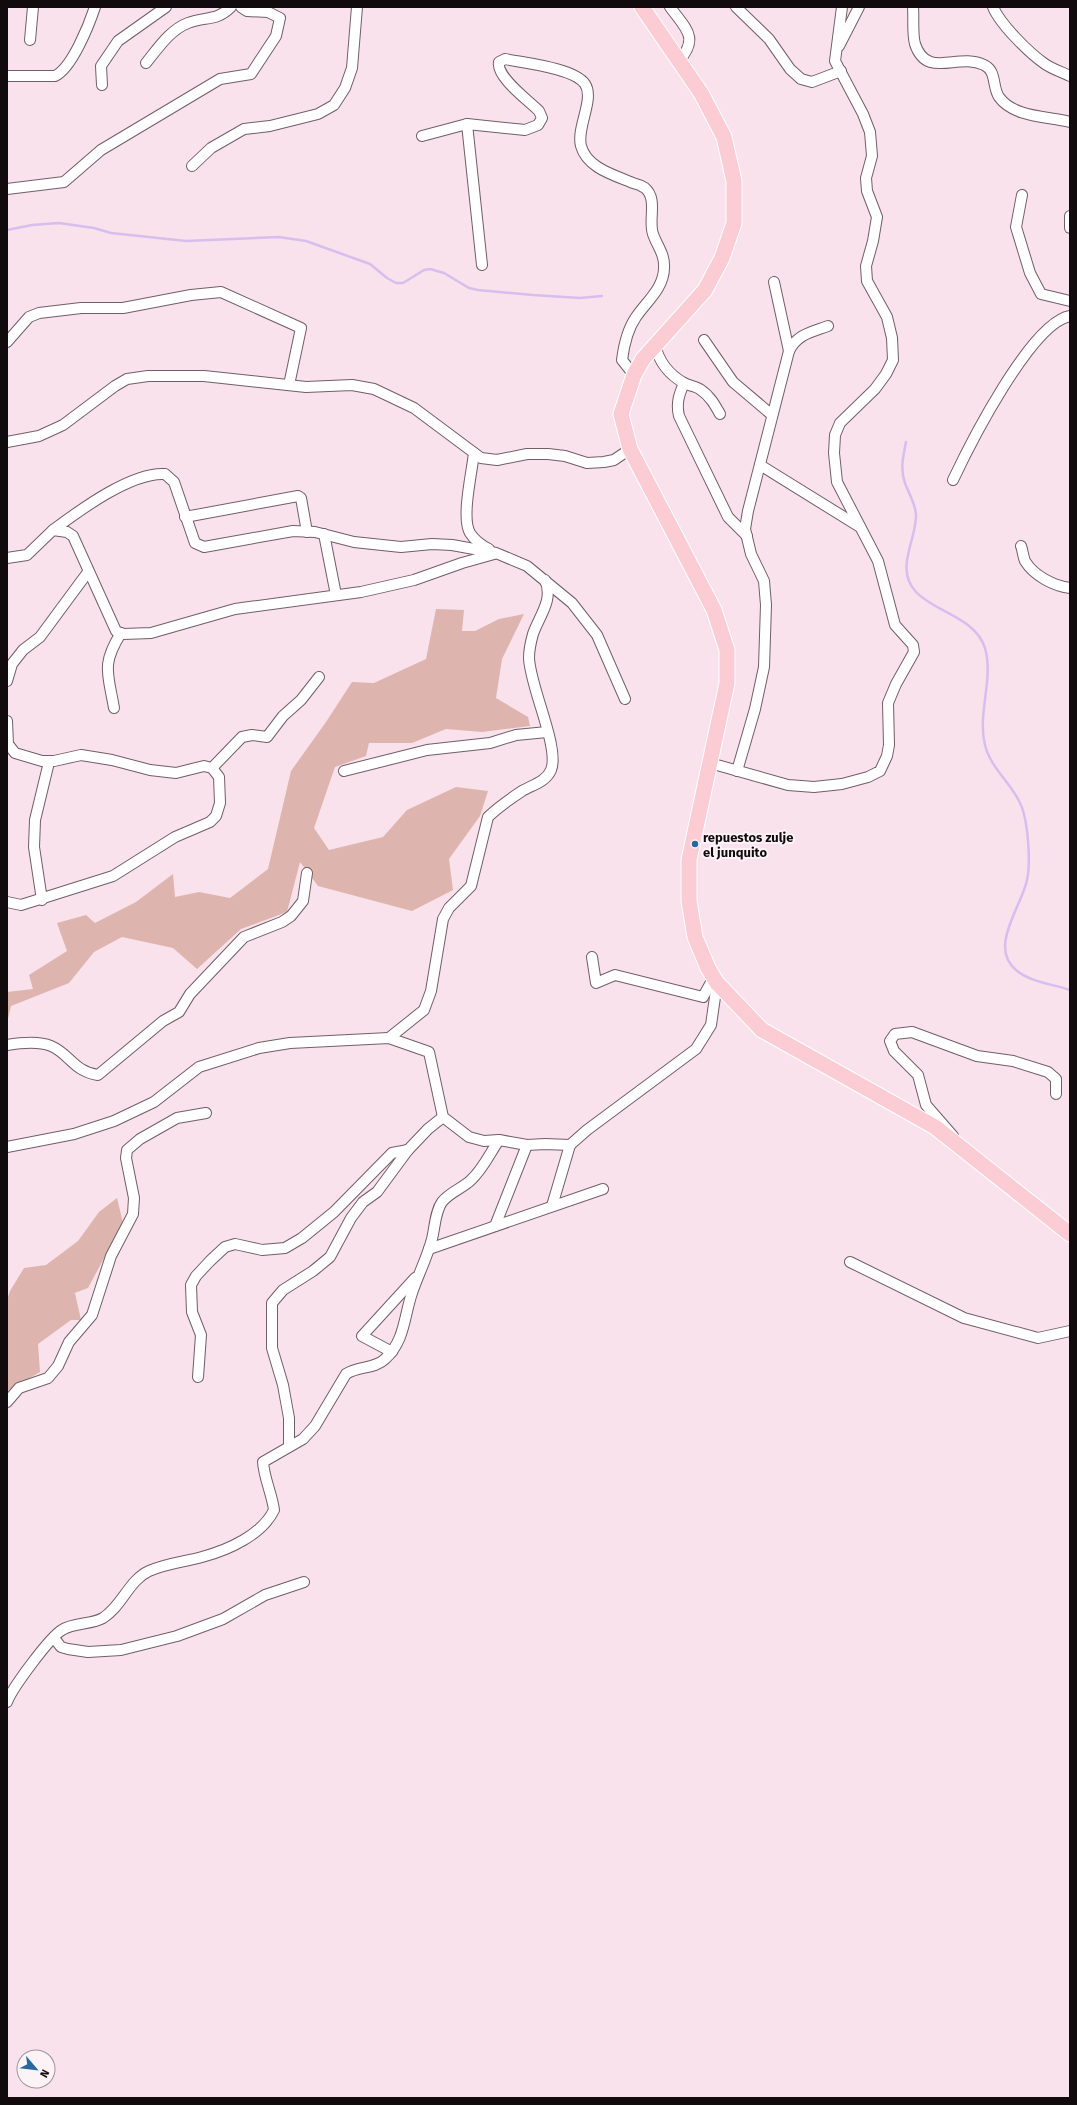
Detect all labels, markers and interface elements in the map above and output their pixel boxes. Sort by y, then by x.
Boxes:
place label: repuestos zulje el junquito [703,830,793,860]
marker: repuestos zulje el junquito [690,839,700,849]
north arrow [16,2049,56,2089]
text: N [37,2067,52,2080]

